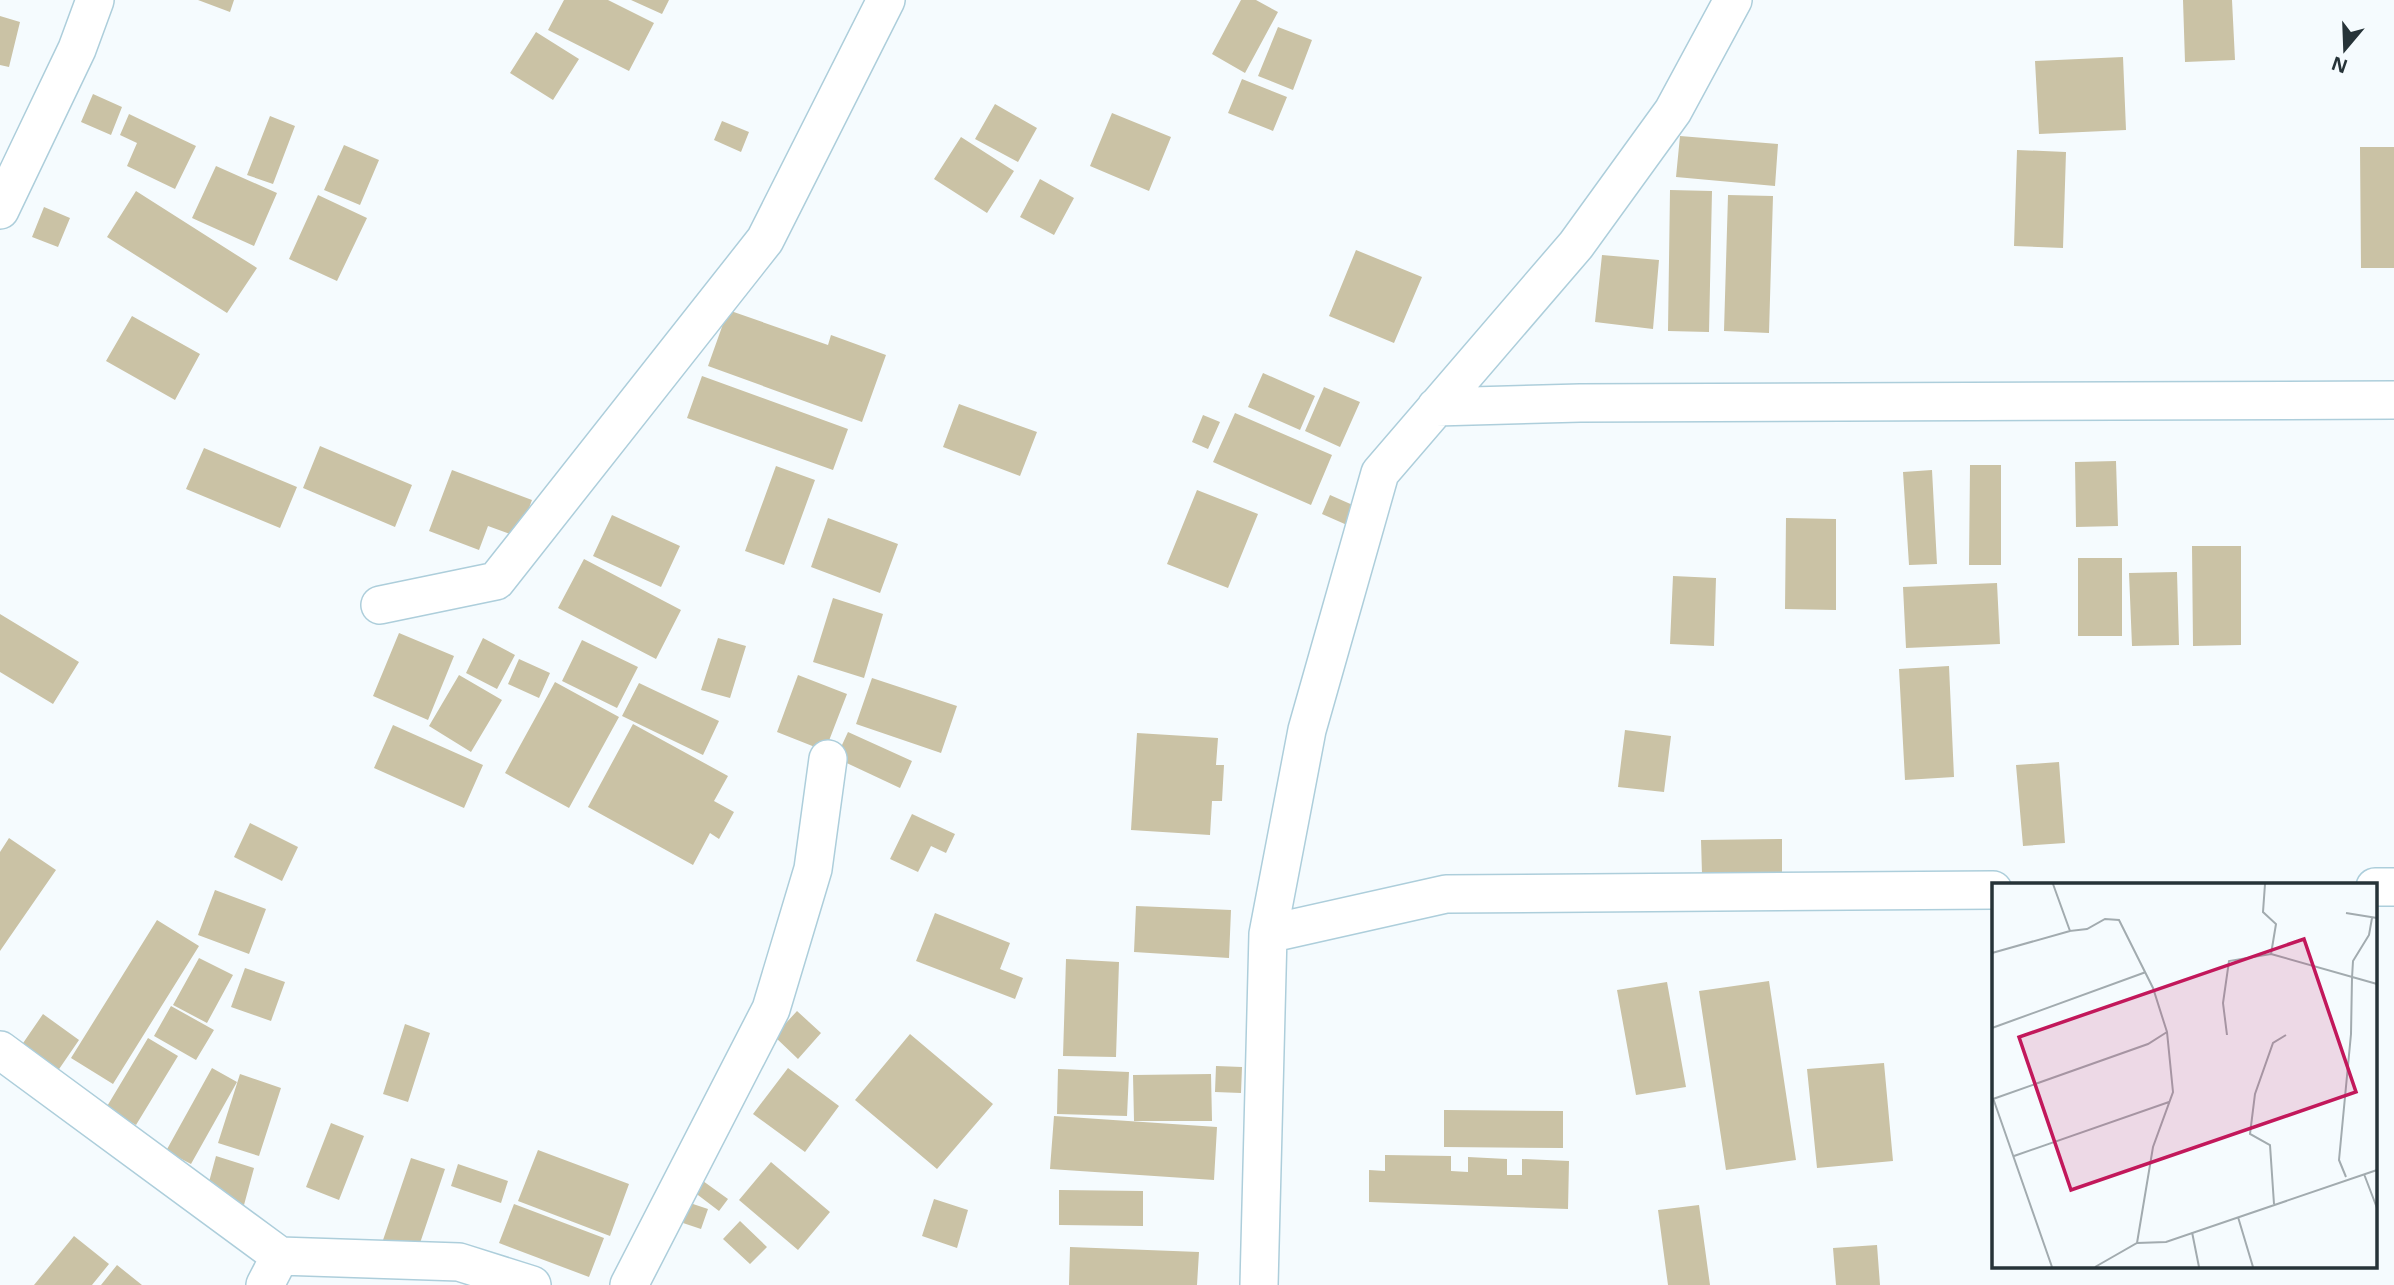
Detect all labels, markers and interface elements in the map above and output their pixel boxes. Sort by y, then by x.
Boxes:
north arrow [2310,14,2380,84]
text: N [2328,50,2351,80]
inset map [1992,883,2376,1268]

